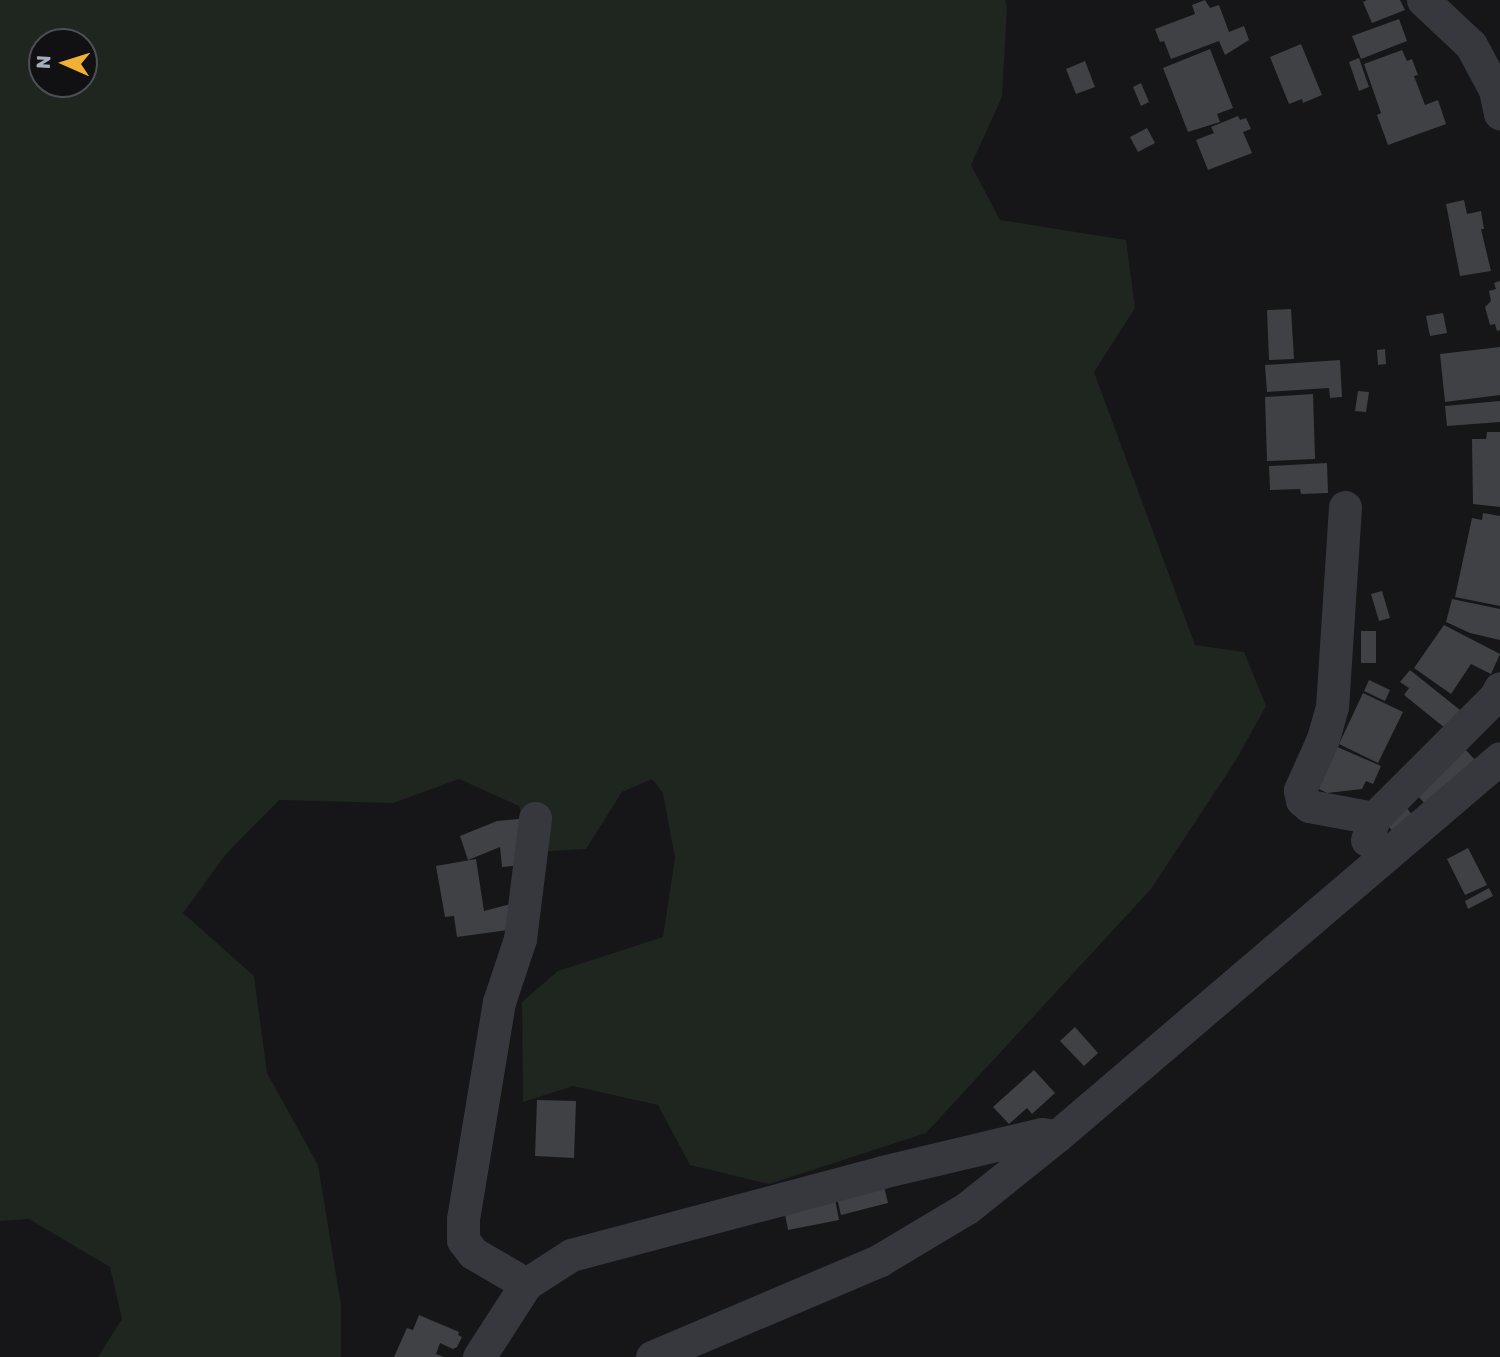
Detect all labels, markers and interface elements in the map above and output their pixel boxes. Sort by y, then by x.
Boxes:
north arrow [28,28,98,98]
text: N [32,55,55,69]

